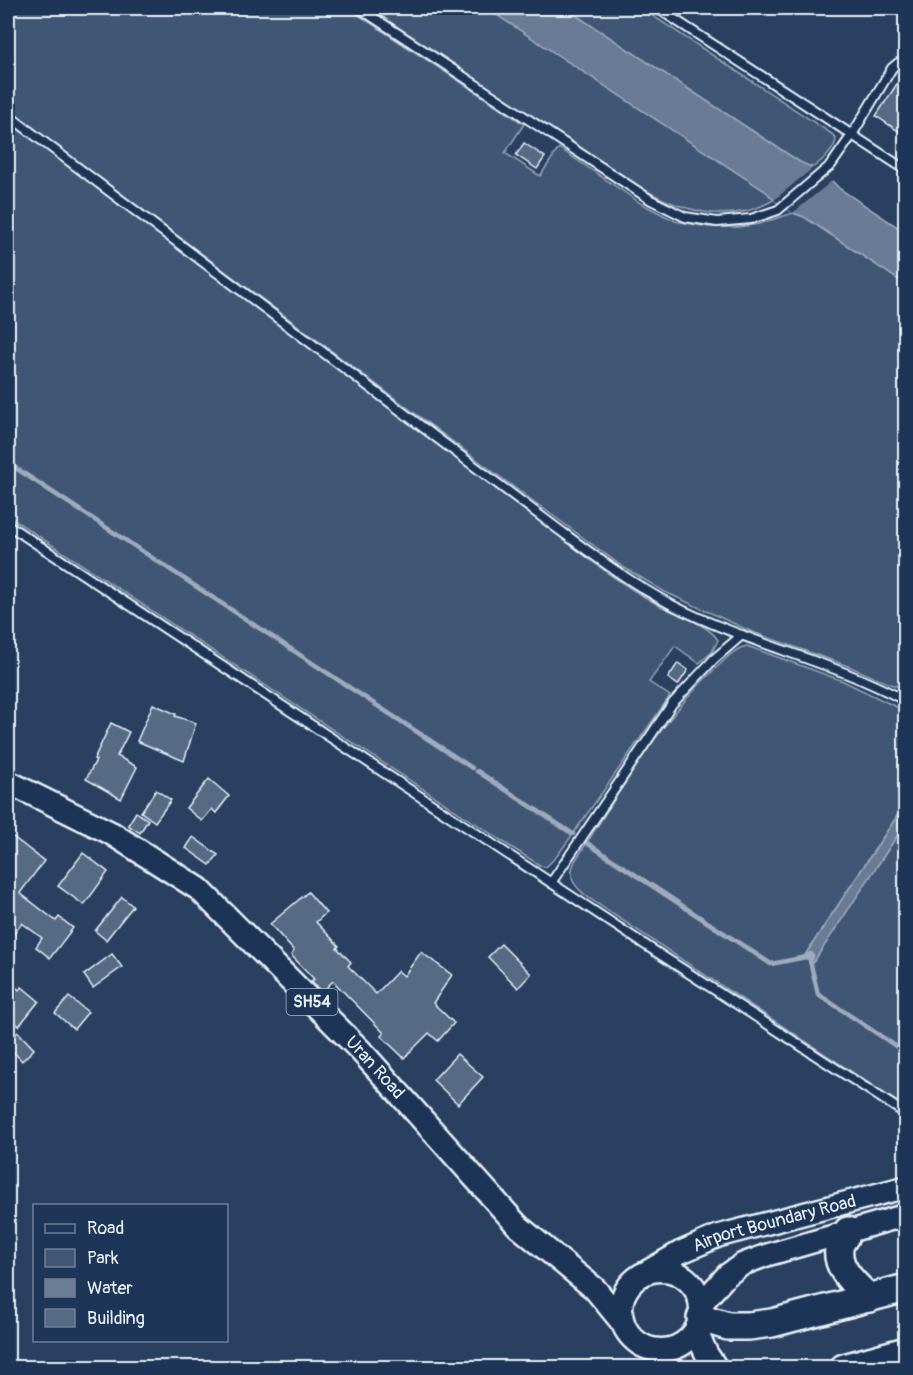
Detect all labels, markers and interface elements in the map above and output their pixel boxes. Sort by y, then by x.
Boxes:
road number: SH54 [286,989,338,1015]
street label: Uran Road [341,1031,410,1104]
street label: Airport Boundary Road [689,1189,858,1257]
legend [33,1204,228,1342]
text: Road [87,1217,124,1240]
text: Park [87,1247,119,1270]
text: Water [87,1277,133,1300]
text: Building [87,1307,145,1330]

